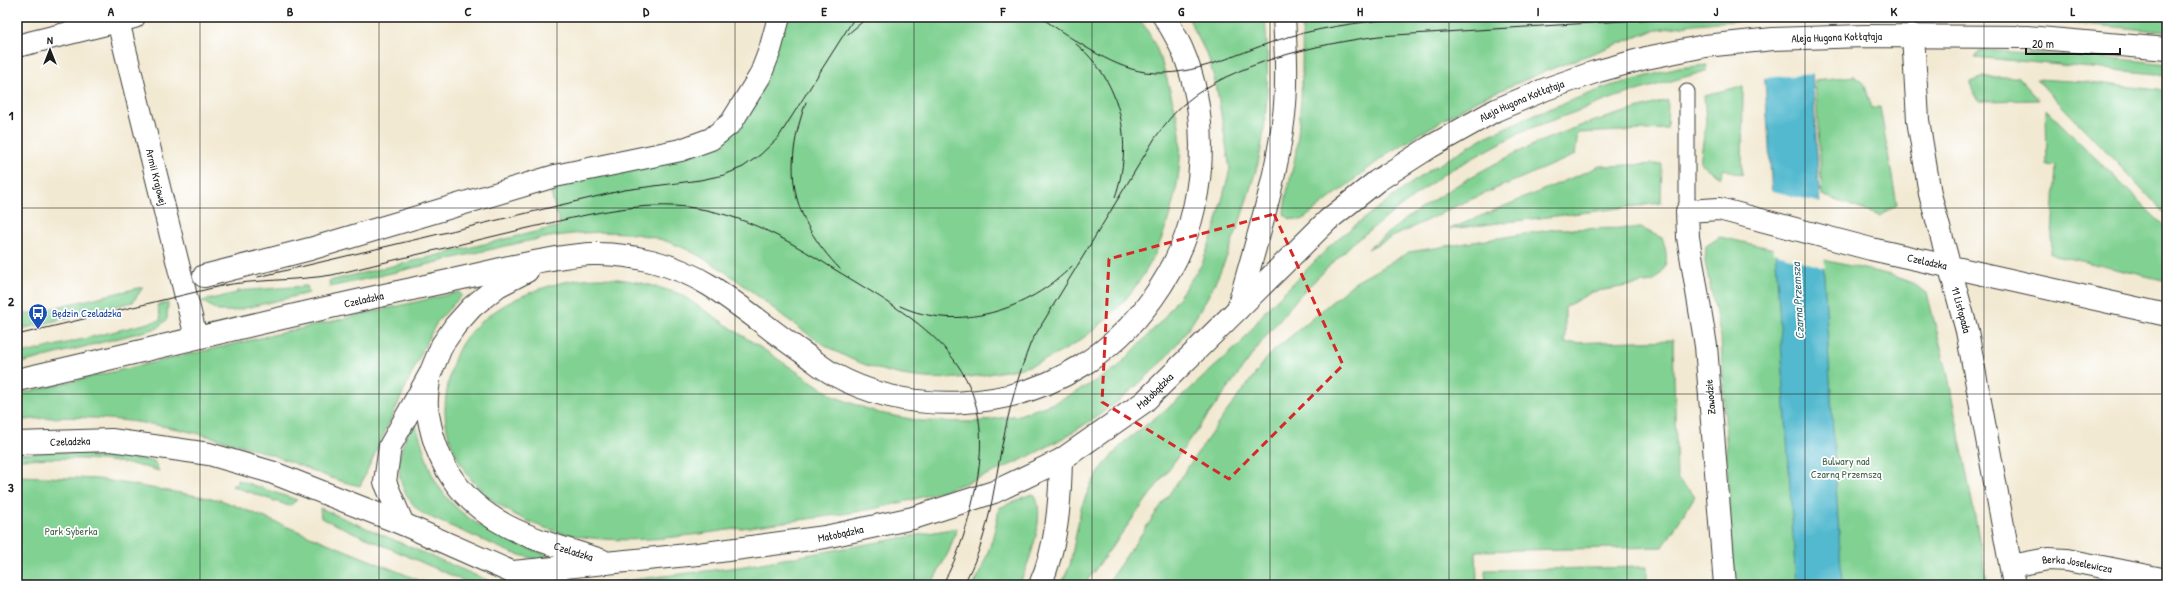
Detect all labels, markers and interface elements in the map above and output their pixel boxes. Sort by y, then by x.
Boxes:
text: A [108,2,115,20]
text: B [287,2,294,20]
text: C [464,2,472,20]
text: D [643,2,650,20]
text: E [821,2,827,20]
text: F [1000,2,1007,20]
text: G [1178,2,1185,20]
text: H [1357,2,1363,20]
text: I [1536,2,1540,20]
text: J [1714,2,1719,20]
text: K [1891,2,1898,20]
text: L [2071,2,2076,20]
street label: Aleja Hugona Kołłątaja [1791,29,1883,45]
north arrow [30,30,70,70]
scale bar [2026,30,2120,56]
text: N [47,33,53,47]
text: 20 m [2032,35,2054,52]
street label: Aleja Hugona Kołłątaja [1477,76,1566,125]
text: 1 [9,106,14,124]
street label: Armii Krajowej [143,147,170,207]
street label: Czeladzka [1906,250,1949,273]
water label: Czarna Przemsza [1787,261,1808,340]
street label: 11 Listopada [1948,285,1974,335]
street label: Czeladzka [343,288,386,311]
text: 2 [8,292,15,310]
bus stop icon: Będzin Czeladzka [27,302,49,330]
place label: Będzin Czeladzka [52,306,122,320]
street label: Małobądzka [1134,369,1177,412]
street label: Zawodzie [1701,378,1719,415]
street label: Czeladzka [50,434,91,449]
park label: Bulwary nad Czarną Przemszą [1811,454,1882,481]
text: 3 [8,478,14,496]
street label: Małobądzka [817,522,865,545]
park label: Park Syberka [45,524,98,538]
street label: Czeladzka [552,539,596,564]
street label: Berka Joselewicza [2041,552,2114,576]

